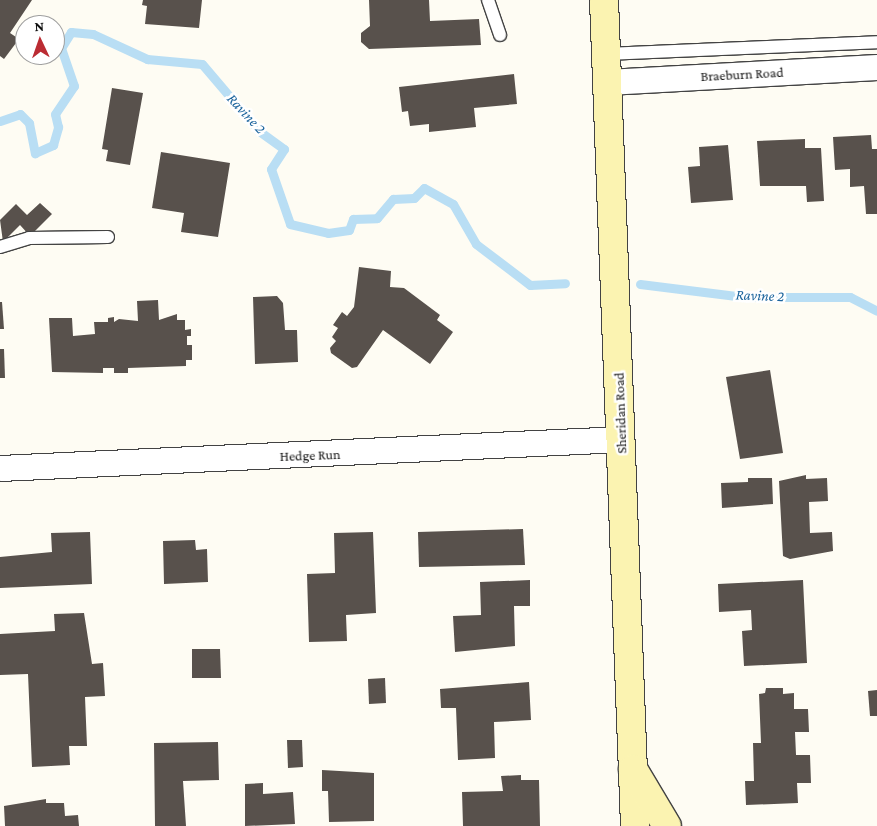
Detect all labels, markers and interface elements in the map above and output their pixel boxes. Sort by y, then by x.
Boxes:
north arrow [15,15,65,65]
text: N [34,18,44,34]
street label: Braeburn Road [700,63,784,85]
water label: Ravine 2 [223,90,269,138]
water label: Ravine 2 [735,286,785,306]
street label: Sheridan Road [610,372,630,454]
street label: Hedge Run [279,446,341,464]

